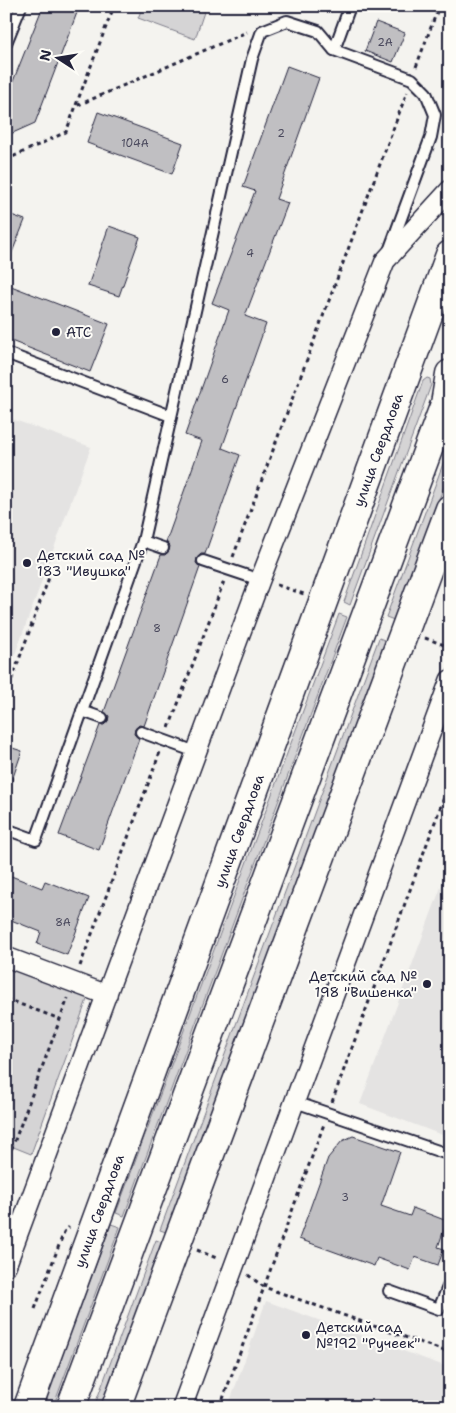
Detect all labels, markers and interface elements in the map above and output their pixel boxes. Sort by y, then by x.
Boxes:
north arrow [32,32,82,82]
house number: 2А [377,35,393,50]
text: N [35,48,55,63]
house number: 2 [277,126,285,141]
house number: 104А [121,136,149,151]
house number: 4 [246,246,254,261]
place label: АТС [66,323,91,341]
marker: АТС [50,326,62,338]
house number: 6 [221,372,229,387]
street label: улица Свердлова [349,390,407,509]
place label: Детский сад № 183 "Ивушка" [37,546,145,580]
marker: Детский сад № 183 "Ивушка" [21,557,33,569]
house number: 8 [153,621,161,636]
street label: улица Свердлова [210,771,268,890]
house number: 8А [55,915,71,930]
place label: Детский сад № 198 "Вишенка" [309,967,417,1001]
marker: Детский сад № 198 "Вишенка" [421,978,433,990]
street label: улица Свердлова [70,1151,128,1270]
house number: 3 [341,1190,349,1205]
place label: Детский сад №192 "Ручеек" [316,1318,420,1352]
marker: Детский сад №192 "Ручеек" [300,1329,312,1341]

